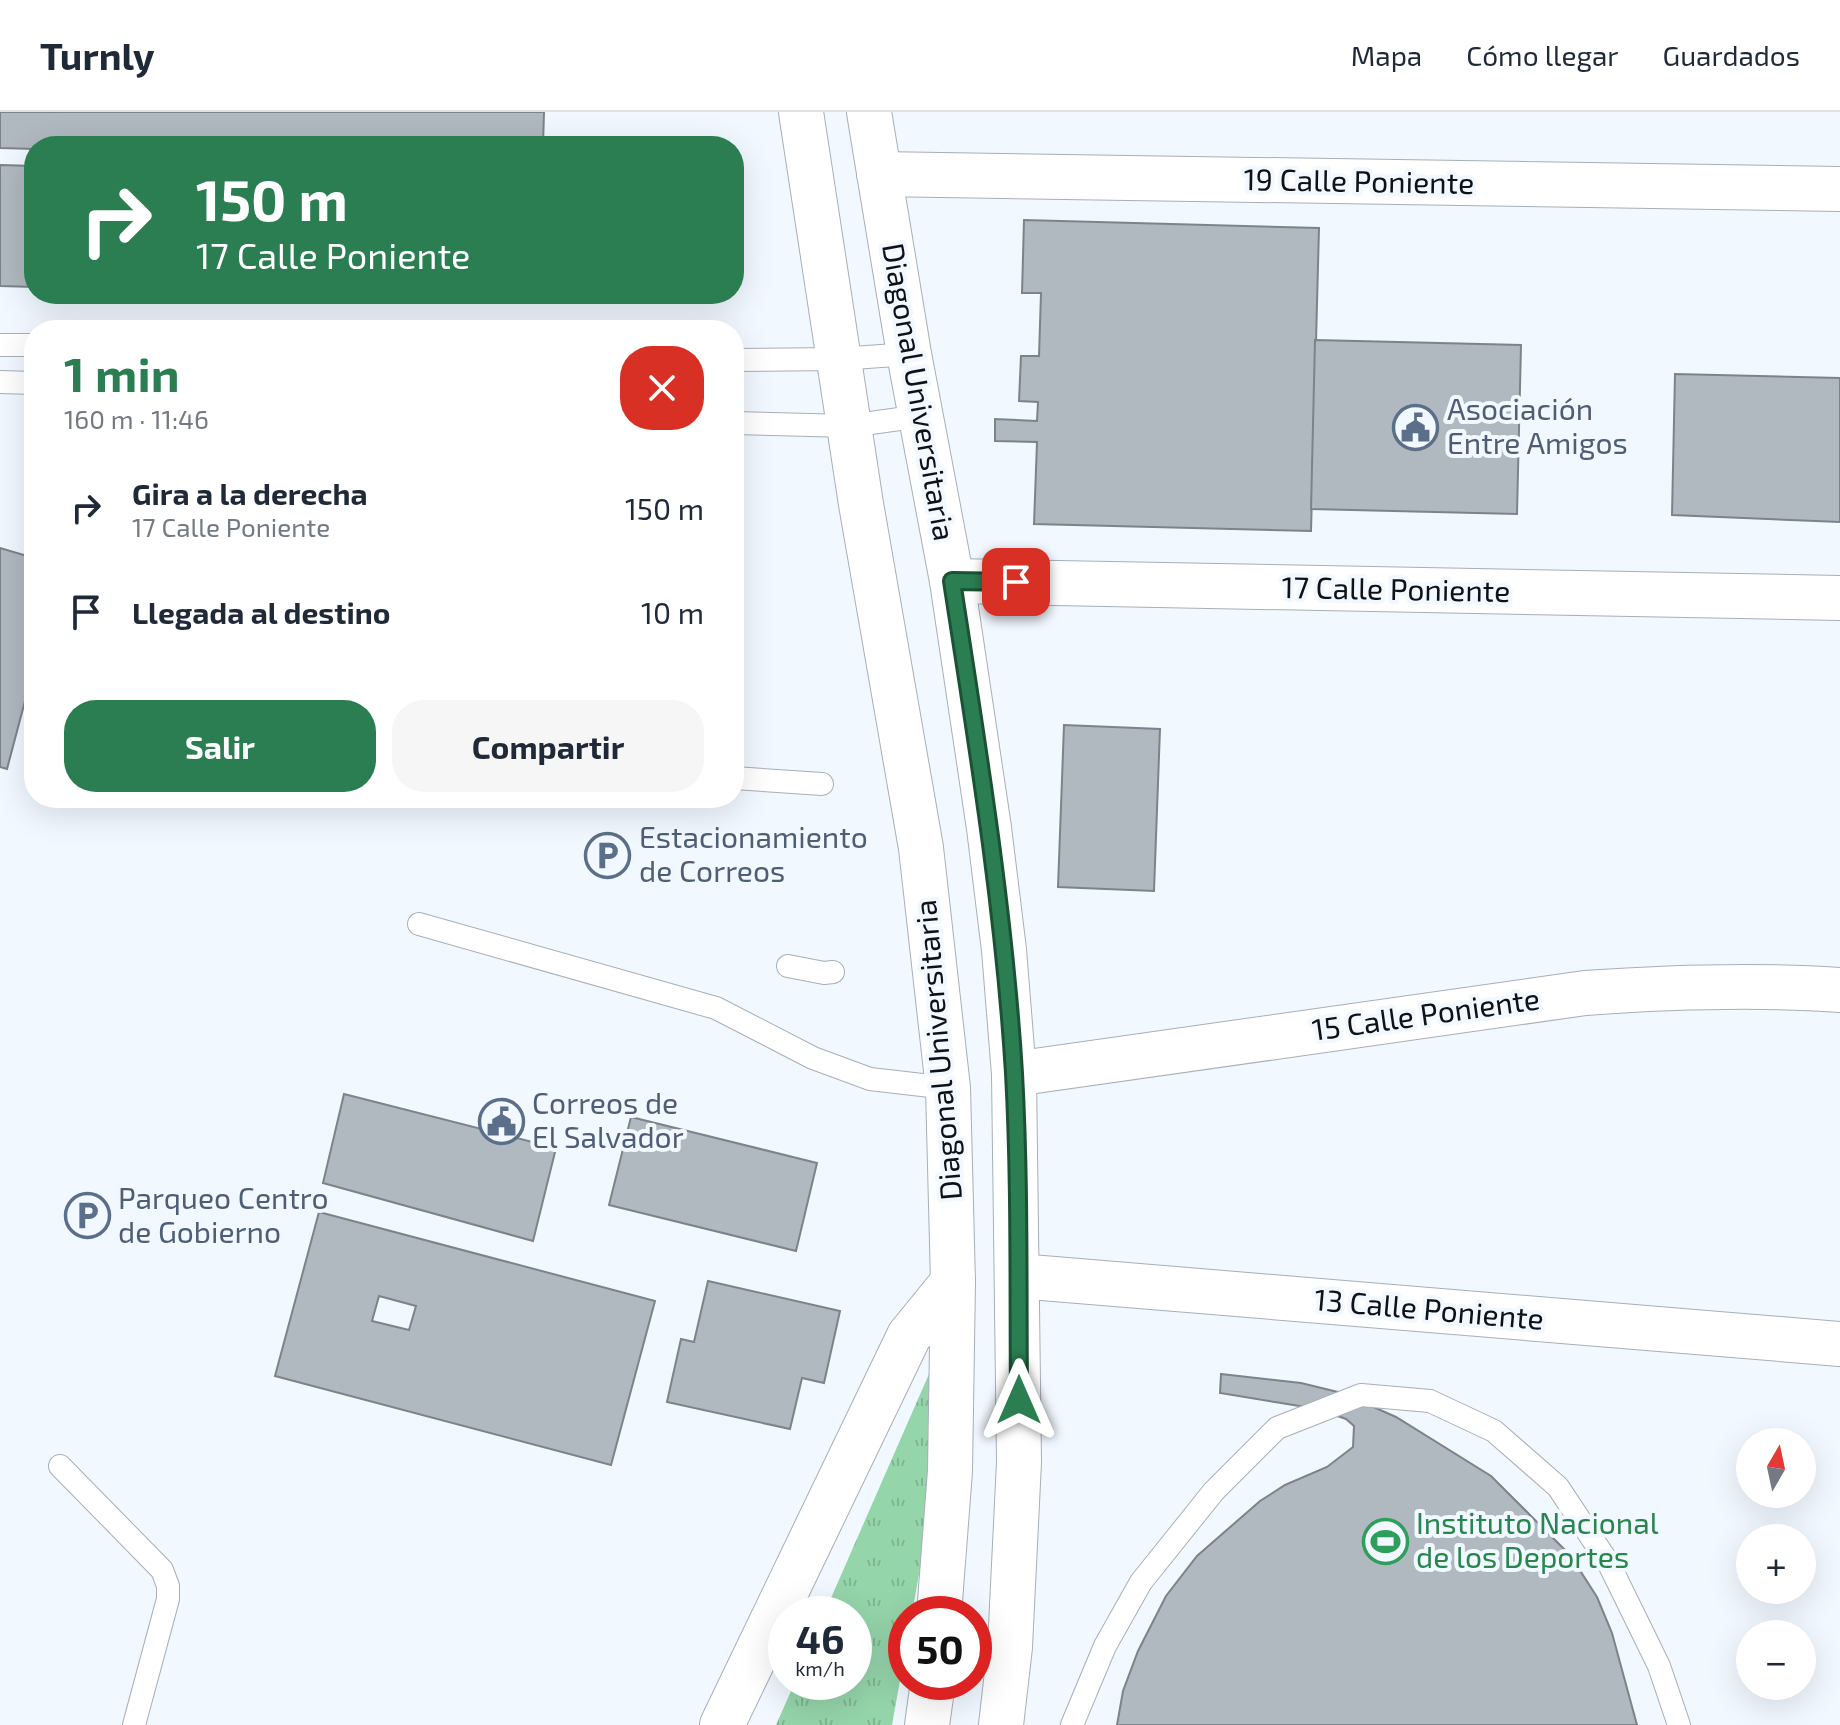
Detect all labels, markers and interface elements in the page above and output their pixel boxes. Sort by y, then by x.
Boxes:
text: Turnly [40,32,155,78]
text: Mapa [1351,38,1422,72]
text: Cómo llegar [1466,38,1619,72]
text: Guardados [1663,38,1800,72]
street label: 19 Calle Poniente [1243,160,1475,200]
text: 150 m [196,165,348,232]
icon: right [64,168,168,272]
text: 17 Calle Poniente [196,233,470,276]
street label: Diagonal Universitaria [876,240,964,543]
text: 1 min [64,344,180,402]
button: close [620,346,704,430]
place label: Asociación Entre Amigos [1447,390,1628,460]
text: 160 m · 11:46 [64,403,209,434]
public building icon: Asociación Entre Amigos [1392,403,1440,451]
text: Gira a la derecha [132,475,368,511]
icon: right [64,486,108,530]
text: 150 m [625,490,704,526]
text: 17 Calle Poniente [132,511,330,542]
pin [982,548,1050,616]
icon: arrive [994,560,1038,604]
street label: 17 Calle Poniente [1281,568,1511,608]
icon: arrive [64,590,108,634]
text: Llegada al destino [132,594,391,630]
text: 10 m [641,594,704,630]
button: Salir [64,700,376,792]
button: Compartir [392,700,704,792]
place label: Estacionamiento de Correos [639,818,868,888]
parking icon: Estacionamiento de Correos [584,831,632,879]
street label: Diagonal Universitaria [906,898,968,1202]
street label: 15 Calle Poniente [1310,979,1542,1047]
place label: Correos de El Salvador [532,1084,684,1154]
public building icon: Correos de El Salvador [477,1097,525,1145]
place label: Parqueo Centro de Gobierno [118,1179,329,1249]
parking icon: Parqueo Centro de Gobierno [63,1192,111,1240]
street label: 13 Calle Poniente [1313,1280,1545,1336]
position arrow [977,1358,1061,1442]
north arrow [1736,1428,1816,1508]
map controls [1736,1428,1816,1700]
place label: Instituto Nacional de los Deportes [1416,1504,1659,1574]
sports icon: Instituto Nacional de los Deportes [1361,1517,1409,1565]
button: + [1736,1524,1816,1604]
speed limit sign: 50 [888,1596,992,1700]
text: 46 [795,1614,845,1662]
button: − [1736,1620,1816,1700]
text: km/h [795,1656,845,1680]

